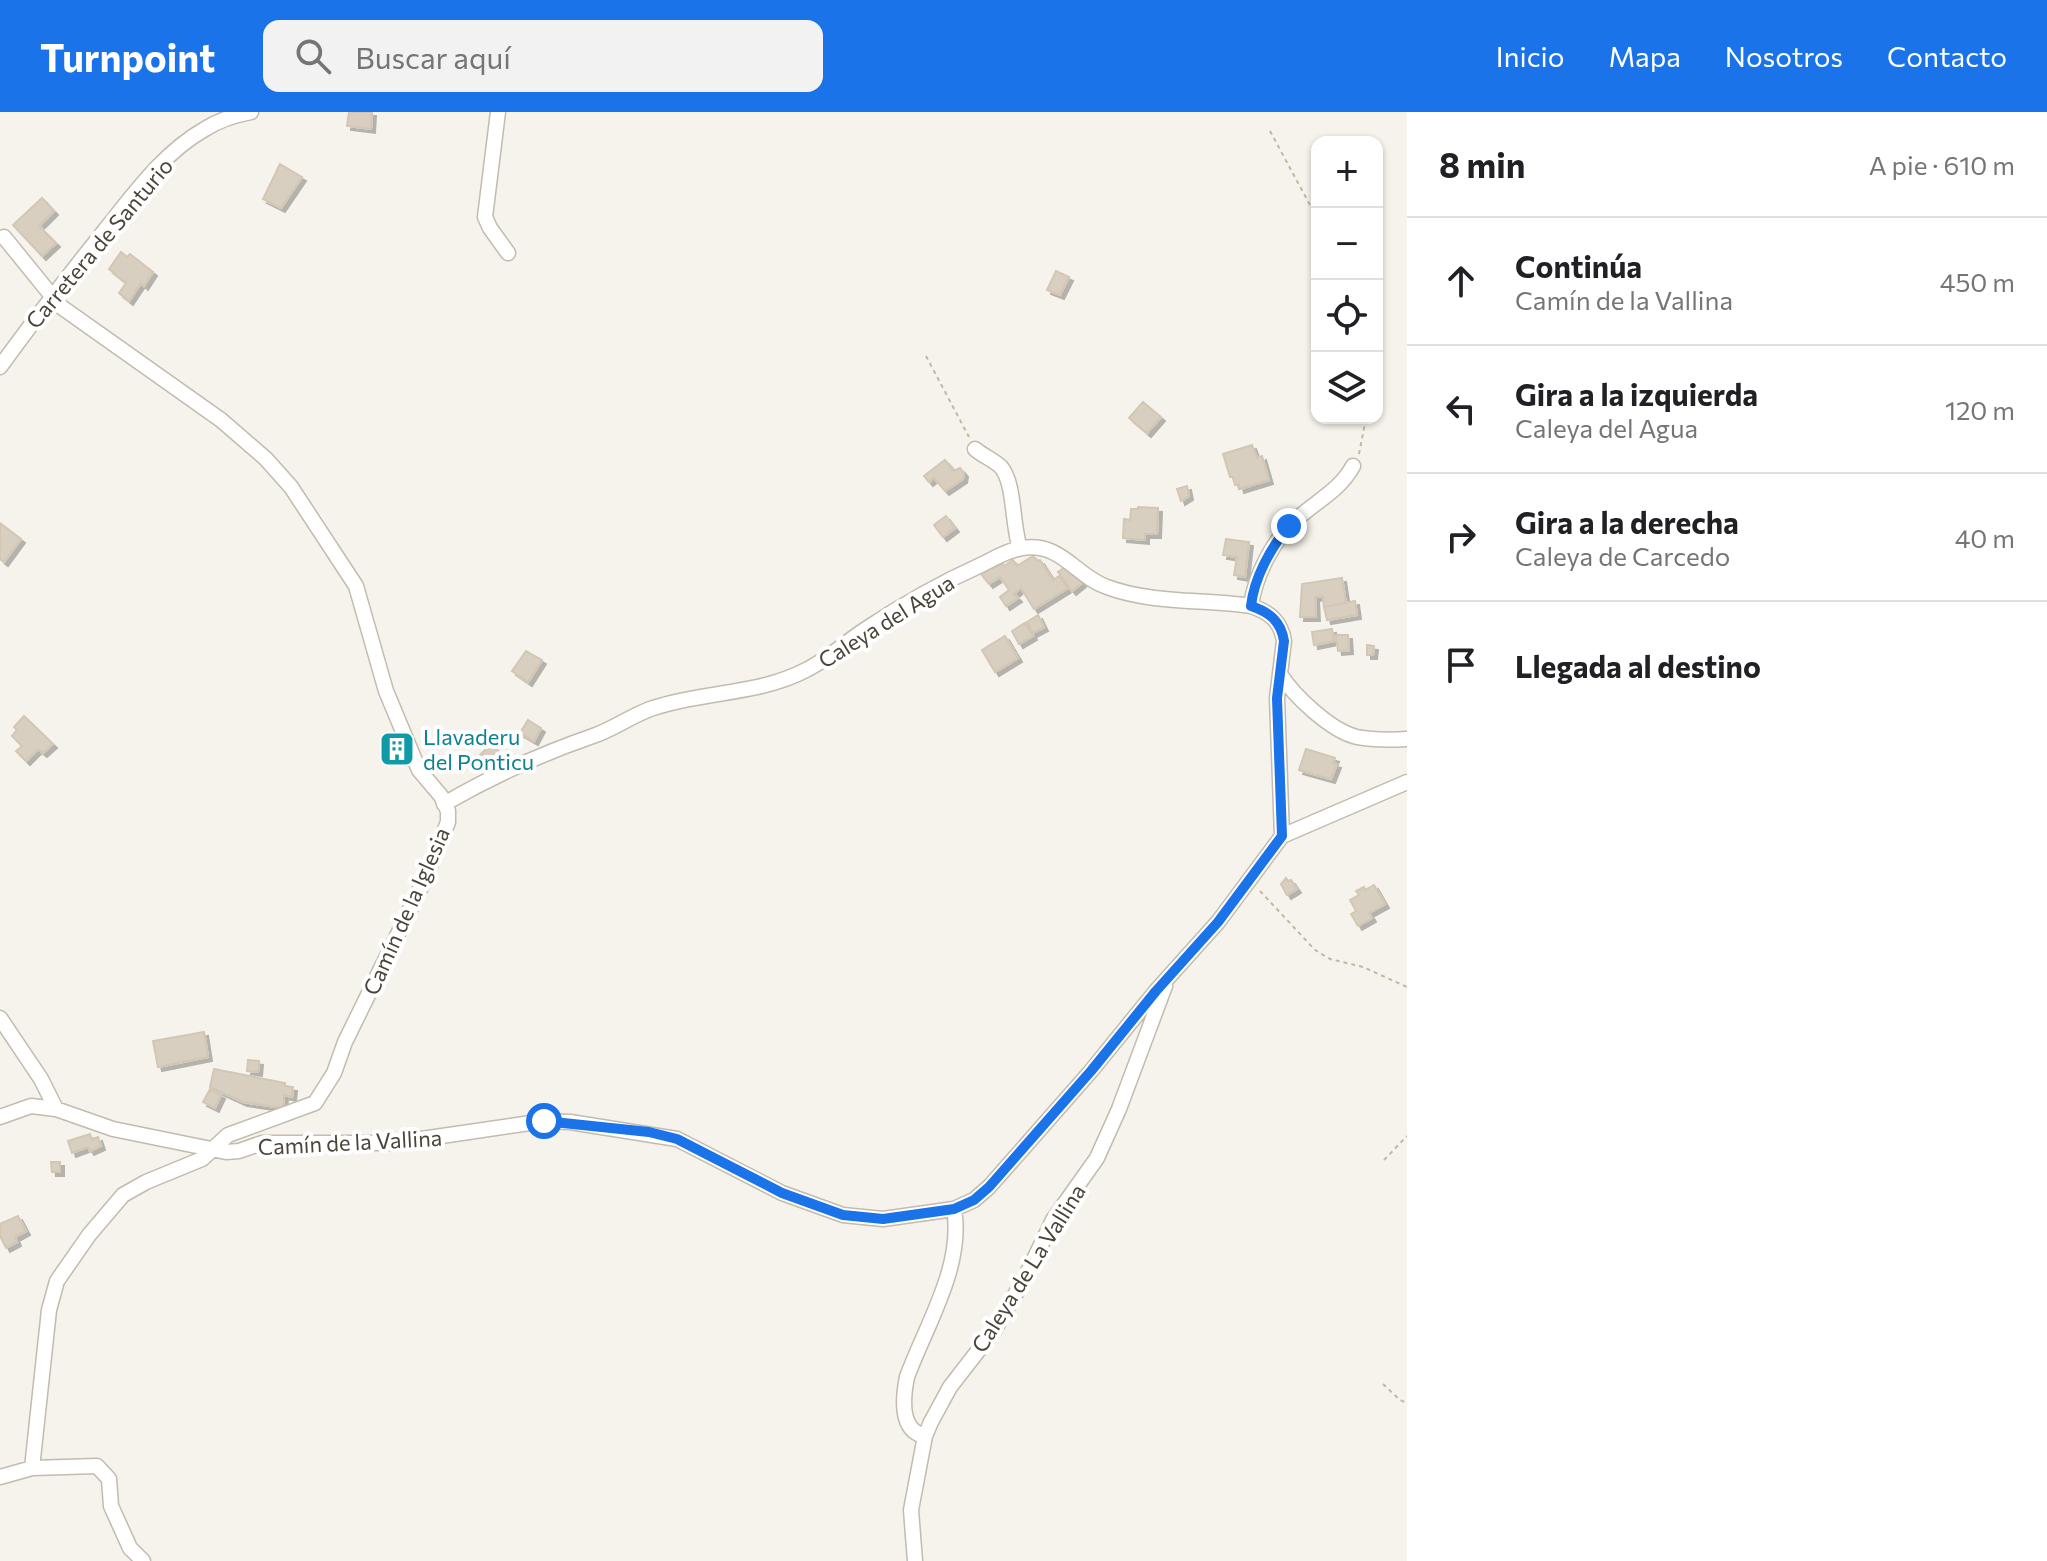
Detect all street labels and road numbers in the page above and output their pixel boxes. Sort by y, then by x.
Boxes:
street label: Carretera de Santurio [20,152,178,334]
street label: Caleya del Agua [813,569,959,673]
street label: Camín de la Iglesia [357,823,455,999]
street label: Camín de la Vallina [257,1124,443,1160]
street label: Caleya de La Vallina [965,1179,1091,1357]

